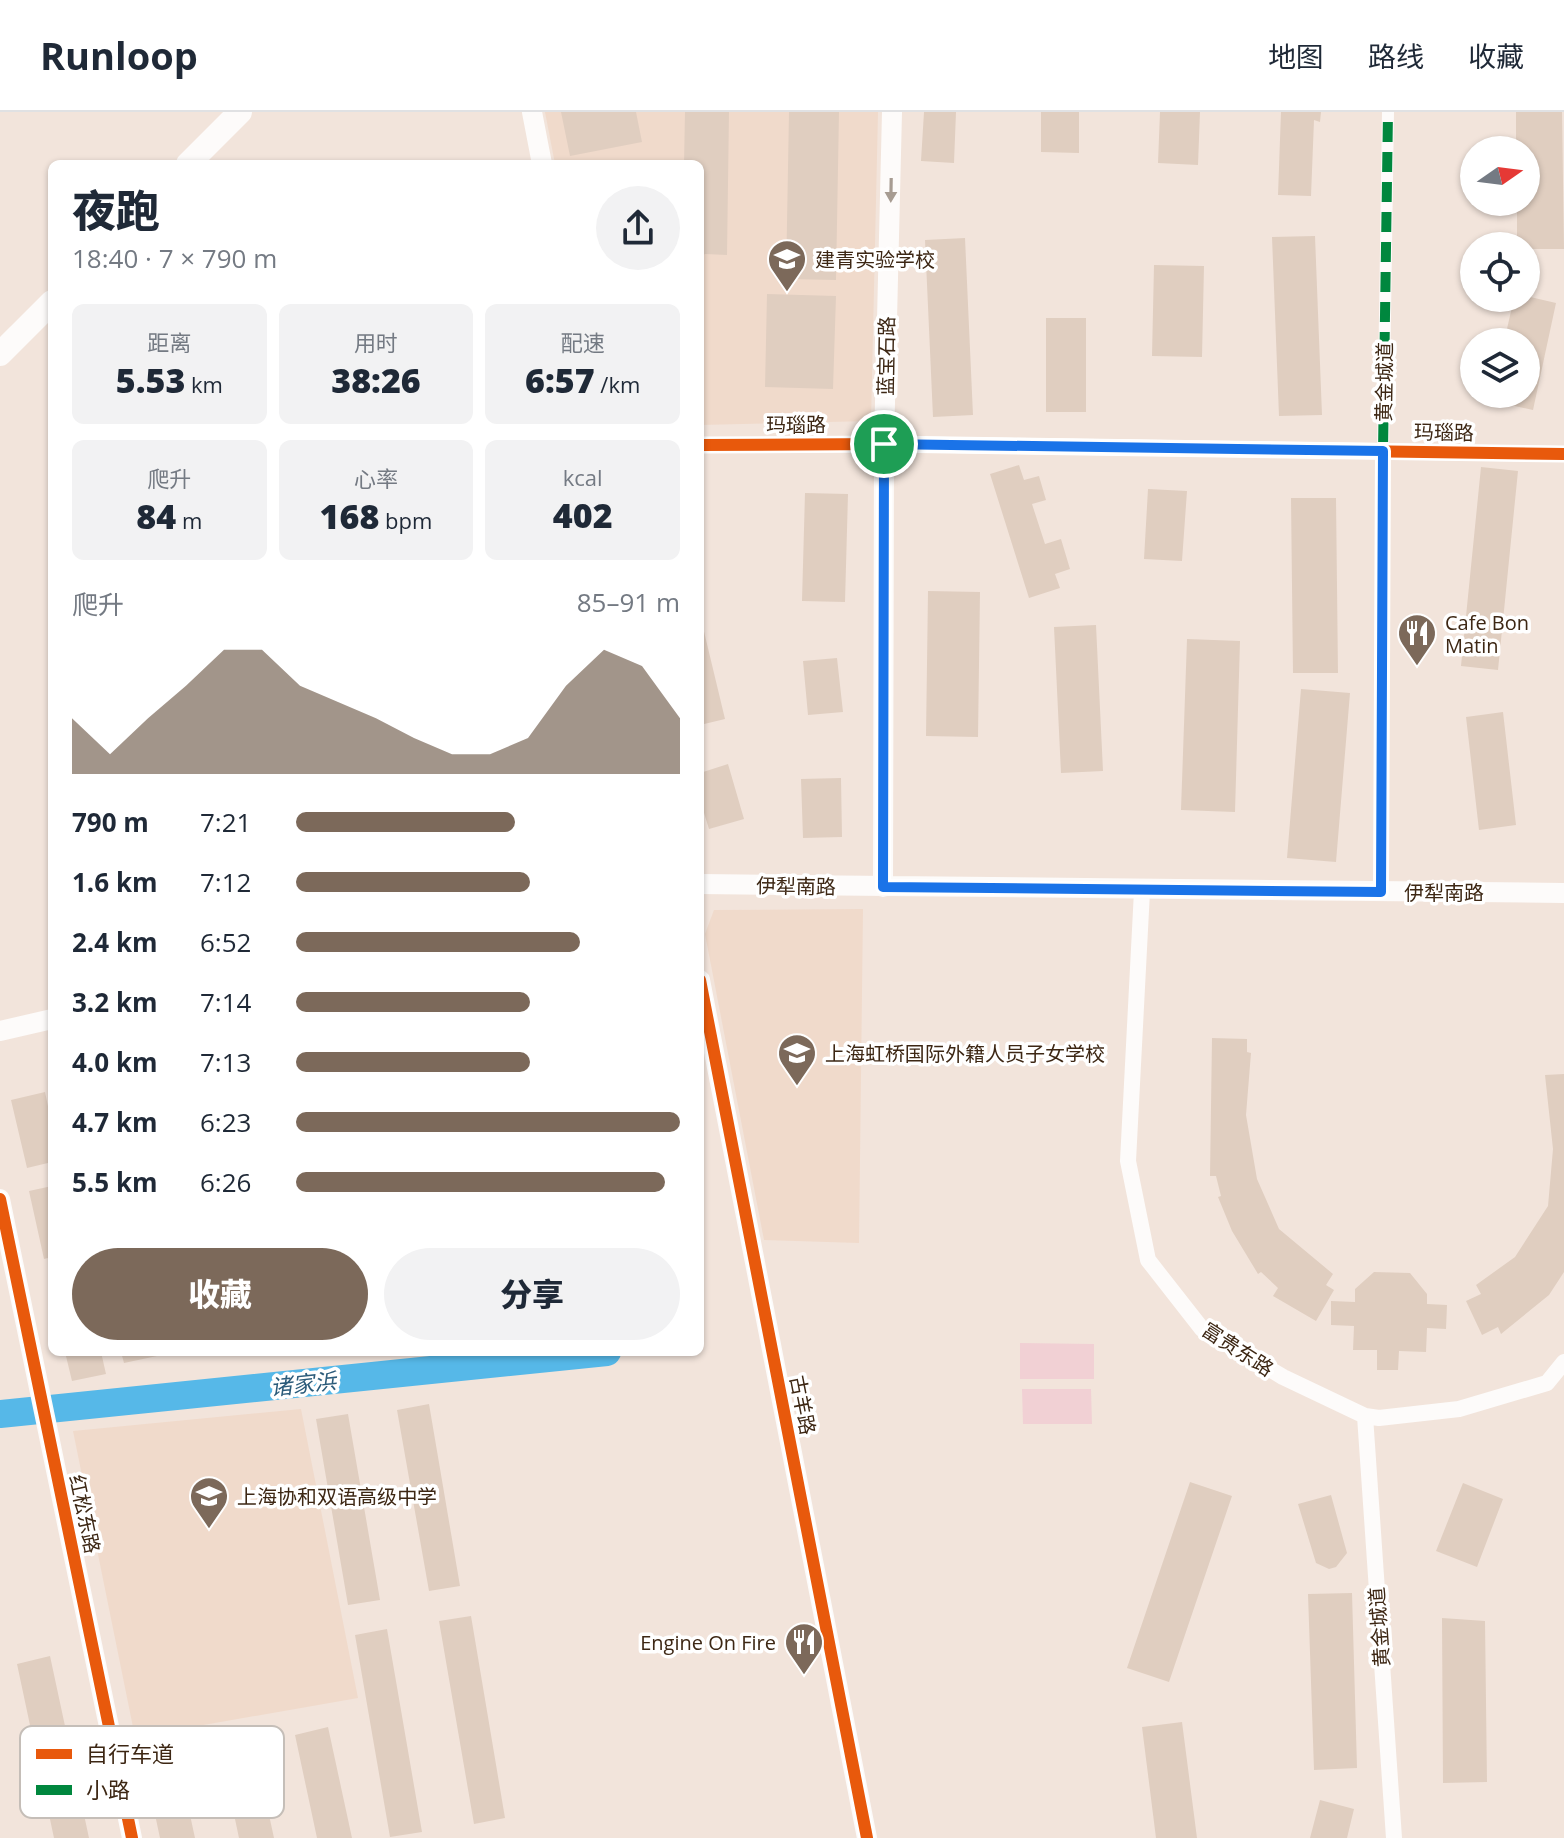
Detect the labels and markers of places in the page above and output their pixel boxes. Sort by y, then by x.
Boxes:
school or university icon: 建青实验学校 [766,238,808,293]
place label: 建青实验学校 [815,246,935,273]
pin [850,410,918,478]
place label: Cafe Bon Matin [1445,609,1529,659]
restaurant icon: Cafe Bon Matin [1396,612,1438,667]
school or university icon: 上海虹桥国际外籍人员子女学校 [776,1032,818,1087]
place label: 上海虹桥国际外籍人员子女学校 [825,1040,1105,1067]
school or university icon: 上海协和双语高级中学 [188,1475,230,1530]
place label: 上海协和双语高级中学 [237,1483,437,1510]
restaurant icon: Engine On Fire [783,1621,825,1676]
place label: Engine On Fire [640,1629,776,1656]

